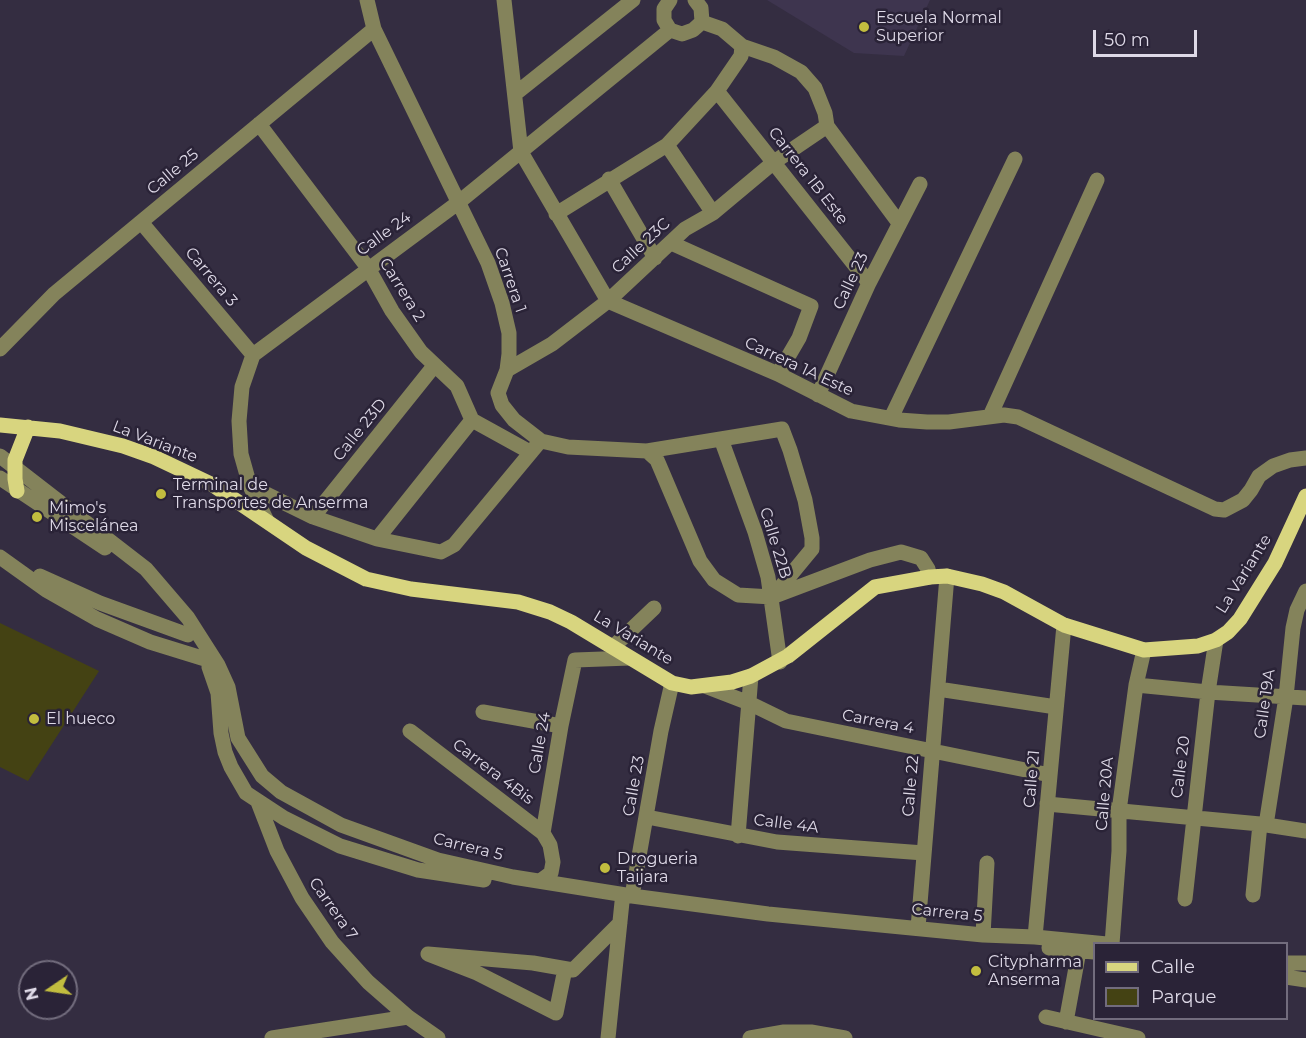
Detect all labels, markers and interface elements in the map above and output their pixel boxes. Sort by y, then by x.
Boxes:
place label: Escuela Normal Superior [876,8,1002,46]
scale bar [1096,18,1200,56]
marker: Escuela Normal Superior [857,20,871,34]
text: 50 m [1104,29,1150,51]
street label: Carrera 1B Este [764,123,852,229]
street label: Calle 25 [143,145,203,199]
street label: Calle 24 [353,208,415,260]
street label: Calle 23C [608,214,674,278]
street label: Carrera 3 [181,244,241,310]
street label: Carrera 1 [490,245,530,315]
street label: Calle 23 [829,249,873,313]
street label: Carrera 2 [375,255,429,325]
street label: Carrera 1A Este [742,333,856,401]
street label: Calle 23D [329,395,391,465]
street label: La Variante [110,417,200,467]
place label: Terminal de Transportes de Anserma [173,475,368,513]
marker: Terminal de Transportes de Anserma [154,487,168,501]
place label: Mimo's Miscelánea [49,498,138,536]
street label: Calle 22B [755,505,795,581]
marker: Mimo's Miscelánea [30,510,44,524]
street label: La Variante [1212,531,1276,617]
street label: La Variante [590,607,676,669]
street label: Calle 19A [1251,668,1279,740]
street label: Carrera 4 [840,706,916,738]
place label: El hueco [46,709,115,729]
street label: Calle 24 [525,711,555,775]
marker: El hueco [27,712,41,726]
street label: Carrera 4Bis [448,735,538,809]
street label: Calle 20 [1168,735,1194,799]
street label: Calle 21 [1020,749,1044,809]
street label: Calle 23 [619,754,649,818]
street label: Calle 22 [899,755,923,817]
street label: Calle 20A [1092,756,1118,832]
street label: Calle 4A [752,811,820,837]
street label: Carrera 5 [431,829,505,865]
place label: Drogueria Taijara [617,849,698,887]
marker: Drogueria Taijara [598,861,612,875]
street label: Carrera 7 [305,874,361,944]
street label: Carrera 5 [911,900,983,926]
legend [1093,942,1288,1020]
place label: Citypharma Anserma [988,952,1082,990]
text: Calle [1151,956,1195,978]
north arrow [18,960,78,1020]
marker: Citypharma Anserma [969,964,983,978]
text: N [21,985,43,1002]
text: Parque [1151,986,1216,1008]

